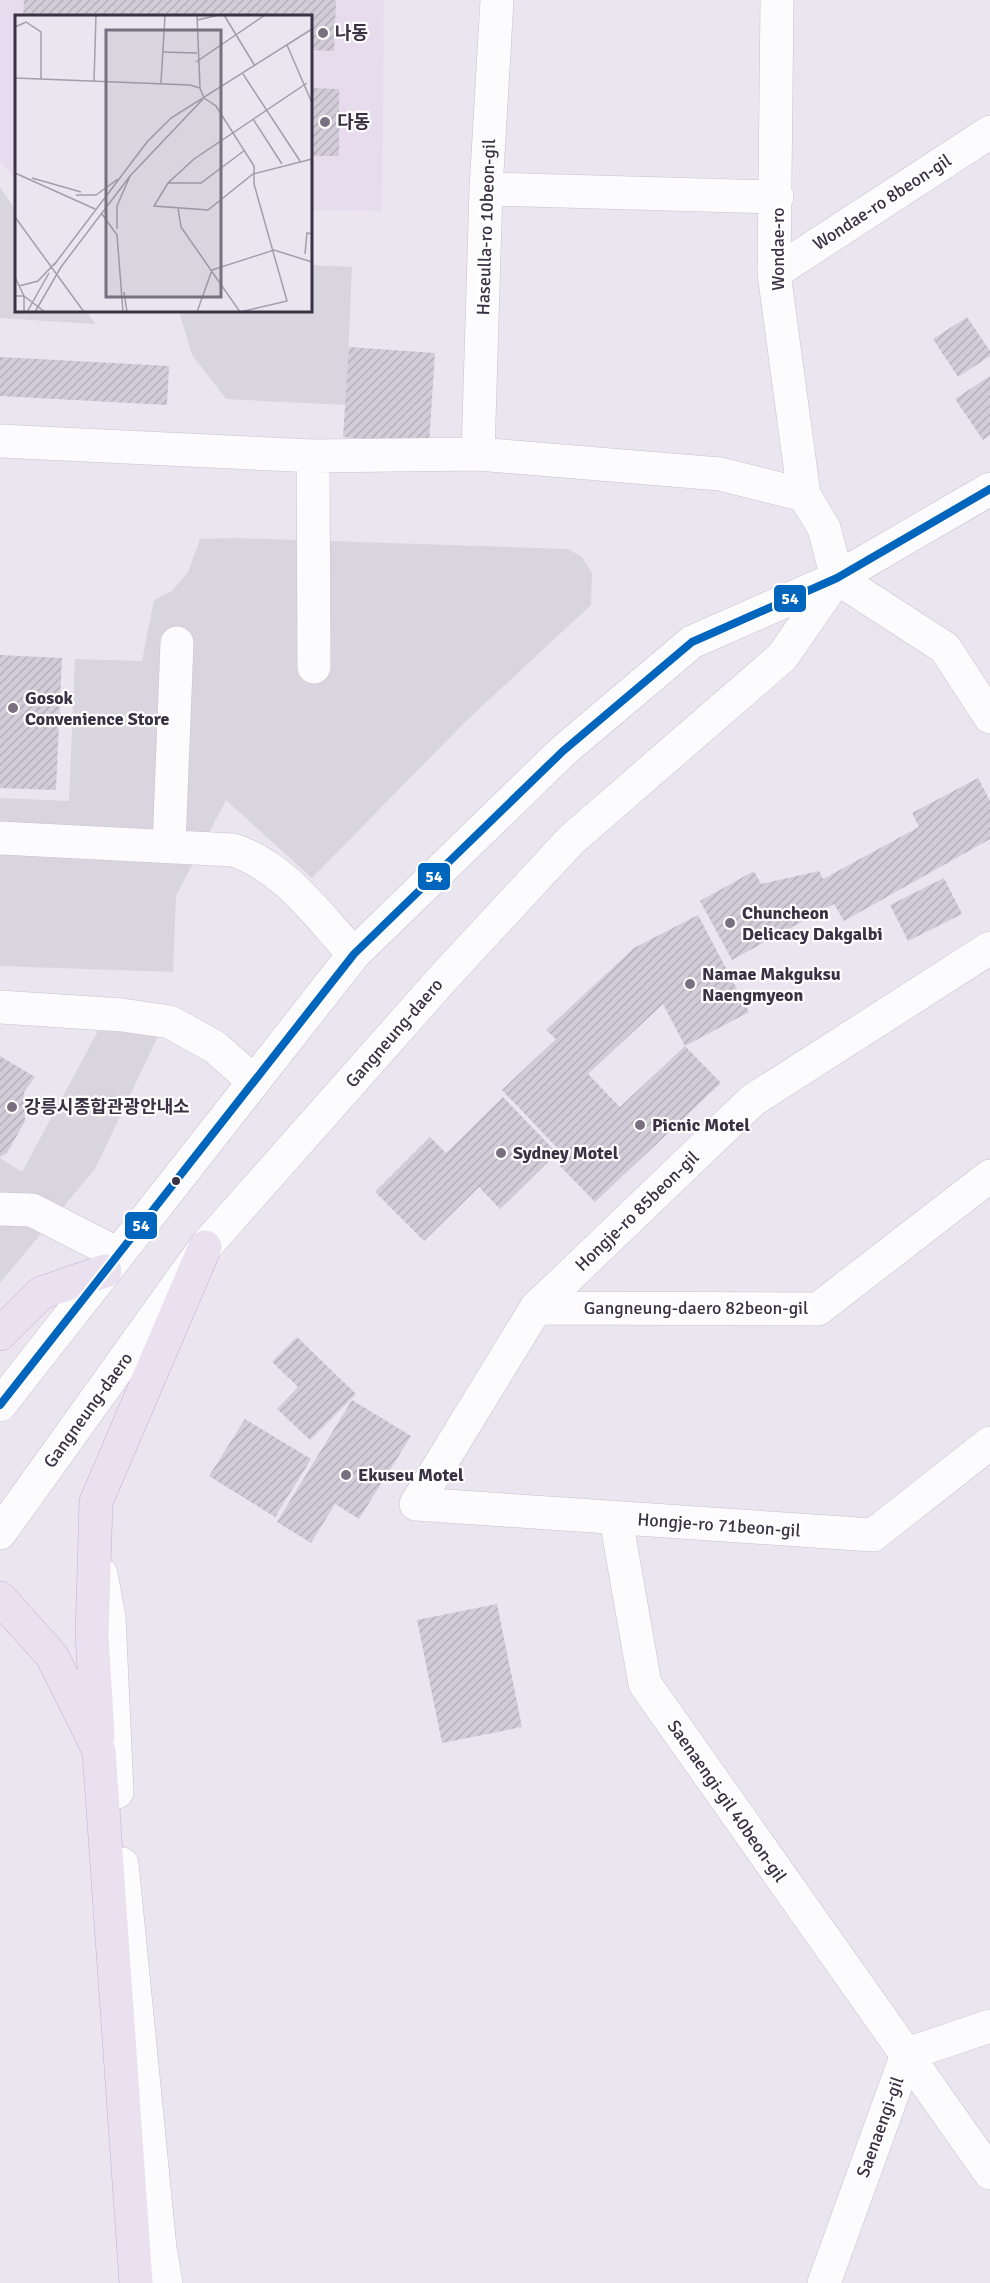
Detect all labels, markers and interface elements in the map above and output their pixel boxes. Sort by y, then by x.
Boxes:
inset map [15,15,312,312]
place label: 나동 [335,22,368,44]
marker: 나동 [316,26,330,40]
place label: 다동 [337,111,370,133]
marker: 다동 [318,115,332,129]
street label: Haseulla-ro 10beon-gil [472,138,500,316]
street label: Wondae-ro 8beon-gil [809,149,955,255]
street label: Wondae-ro [767,207,789,291]
line badge: 54 [773,584,807,613]
text: 54 [781,589,799,609]
place label: Gosok Convenience Store [25,687,170,730]
marker: Gosok Convenience Store [6,701,20,715]
line badge: 54 [417,862,451,891]
text: 54 [425,867,443,887]
place label: Chuncheon Delicacy Dakgalbi [742,902,883,945]
marker: Chuncheon Delicacy Dakgalbi [723,916,737,930]
place label: Namae Makguksu Naengmyeon [702,963,841,1006]
street label: Gangneung-daero [341,974,447,1092]
marker: Namae Makguksu Naengmyeon [683,977,697,991]
place label: 강릉시종합관광안내소 [24,1096,190,1118]
marker: 강릉시종합관광안내소 [5,1100,19,1114]
place label: Picnic Motel [652,1114,750,1136]
marker: Picnic Motel [633,1118,647,1132]
place label: Sydney Motel [513,1142,619,1164]
marker: Sydney Motel [494,1146,508,1160]
street label: Hongje-ro 85beon-gil [570,1146,704,1276]
unlabelled marker [170,1175,182,1187]
line badge: 54 [124,1211,158,1240]
text: 54 [132,1216,150,1236]
street label: Gangneung-daero 82beon-gil [584,1297,808,1319]
street label: Gangneung-daero [39,1348,137,1472]
place label: Ekuseu Motel [358,1464,464,1486]
marker: Ekuseu Motel [339,1468,353,1482]
street label: Hongje-ro 71beon-gil [637,1508,801,1542]
street label: Saenaengi-gil 40beon-gil [663,1716,791,1886]
street label: Saenaengi-gil [852,2073,908,2181]

